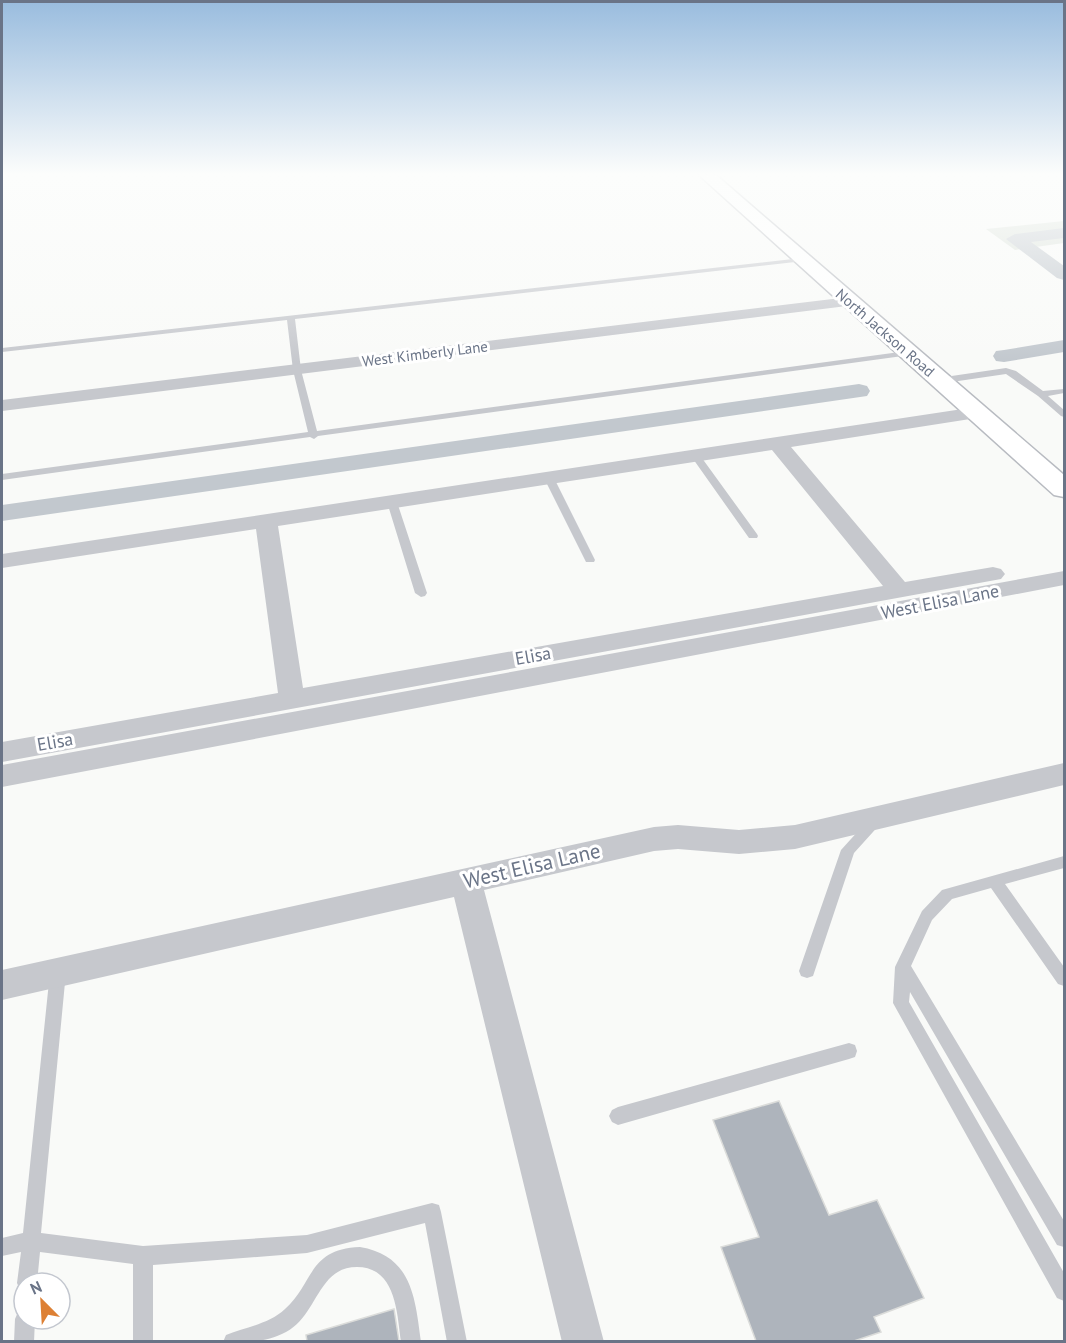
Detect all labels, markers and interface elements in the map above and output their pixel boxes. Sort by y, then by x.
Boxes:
street label: North Jackson Road [832,284,939,381]
street label: West Kimberly Lane [361,336,489,371]
street label: West Elisa Lane [879,579,1001,624]
street label: Elisa [513,641,553,670]
street label: Elisa [35,727,75,756]
street label: West Elisa Lane [461,837,603,894]
north arrow [12,1271,72,1331]
text: N [27,1276,45,1299]

